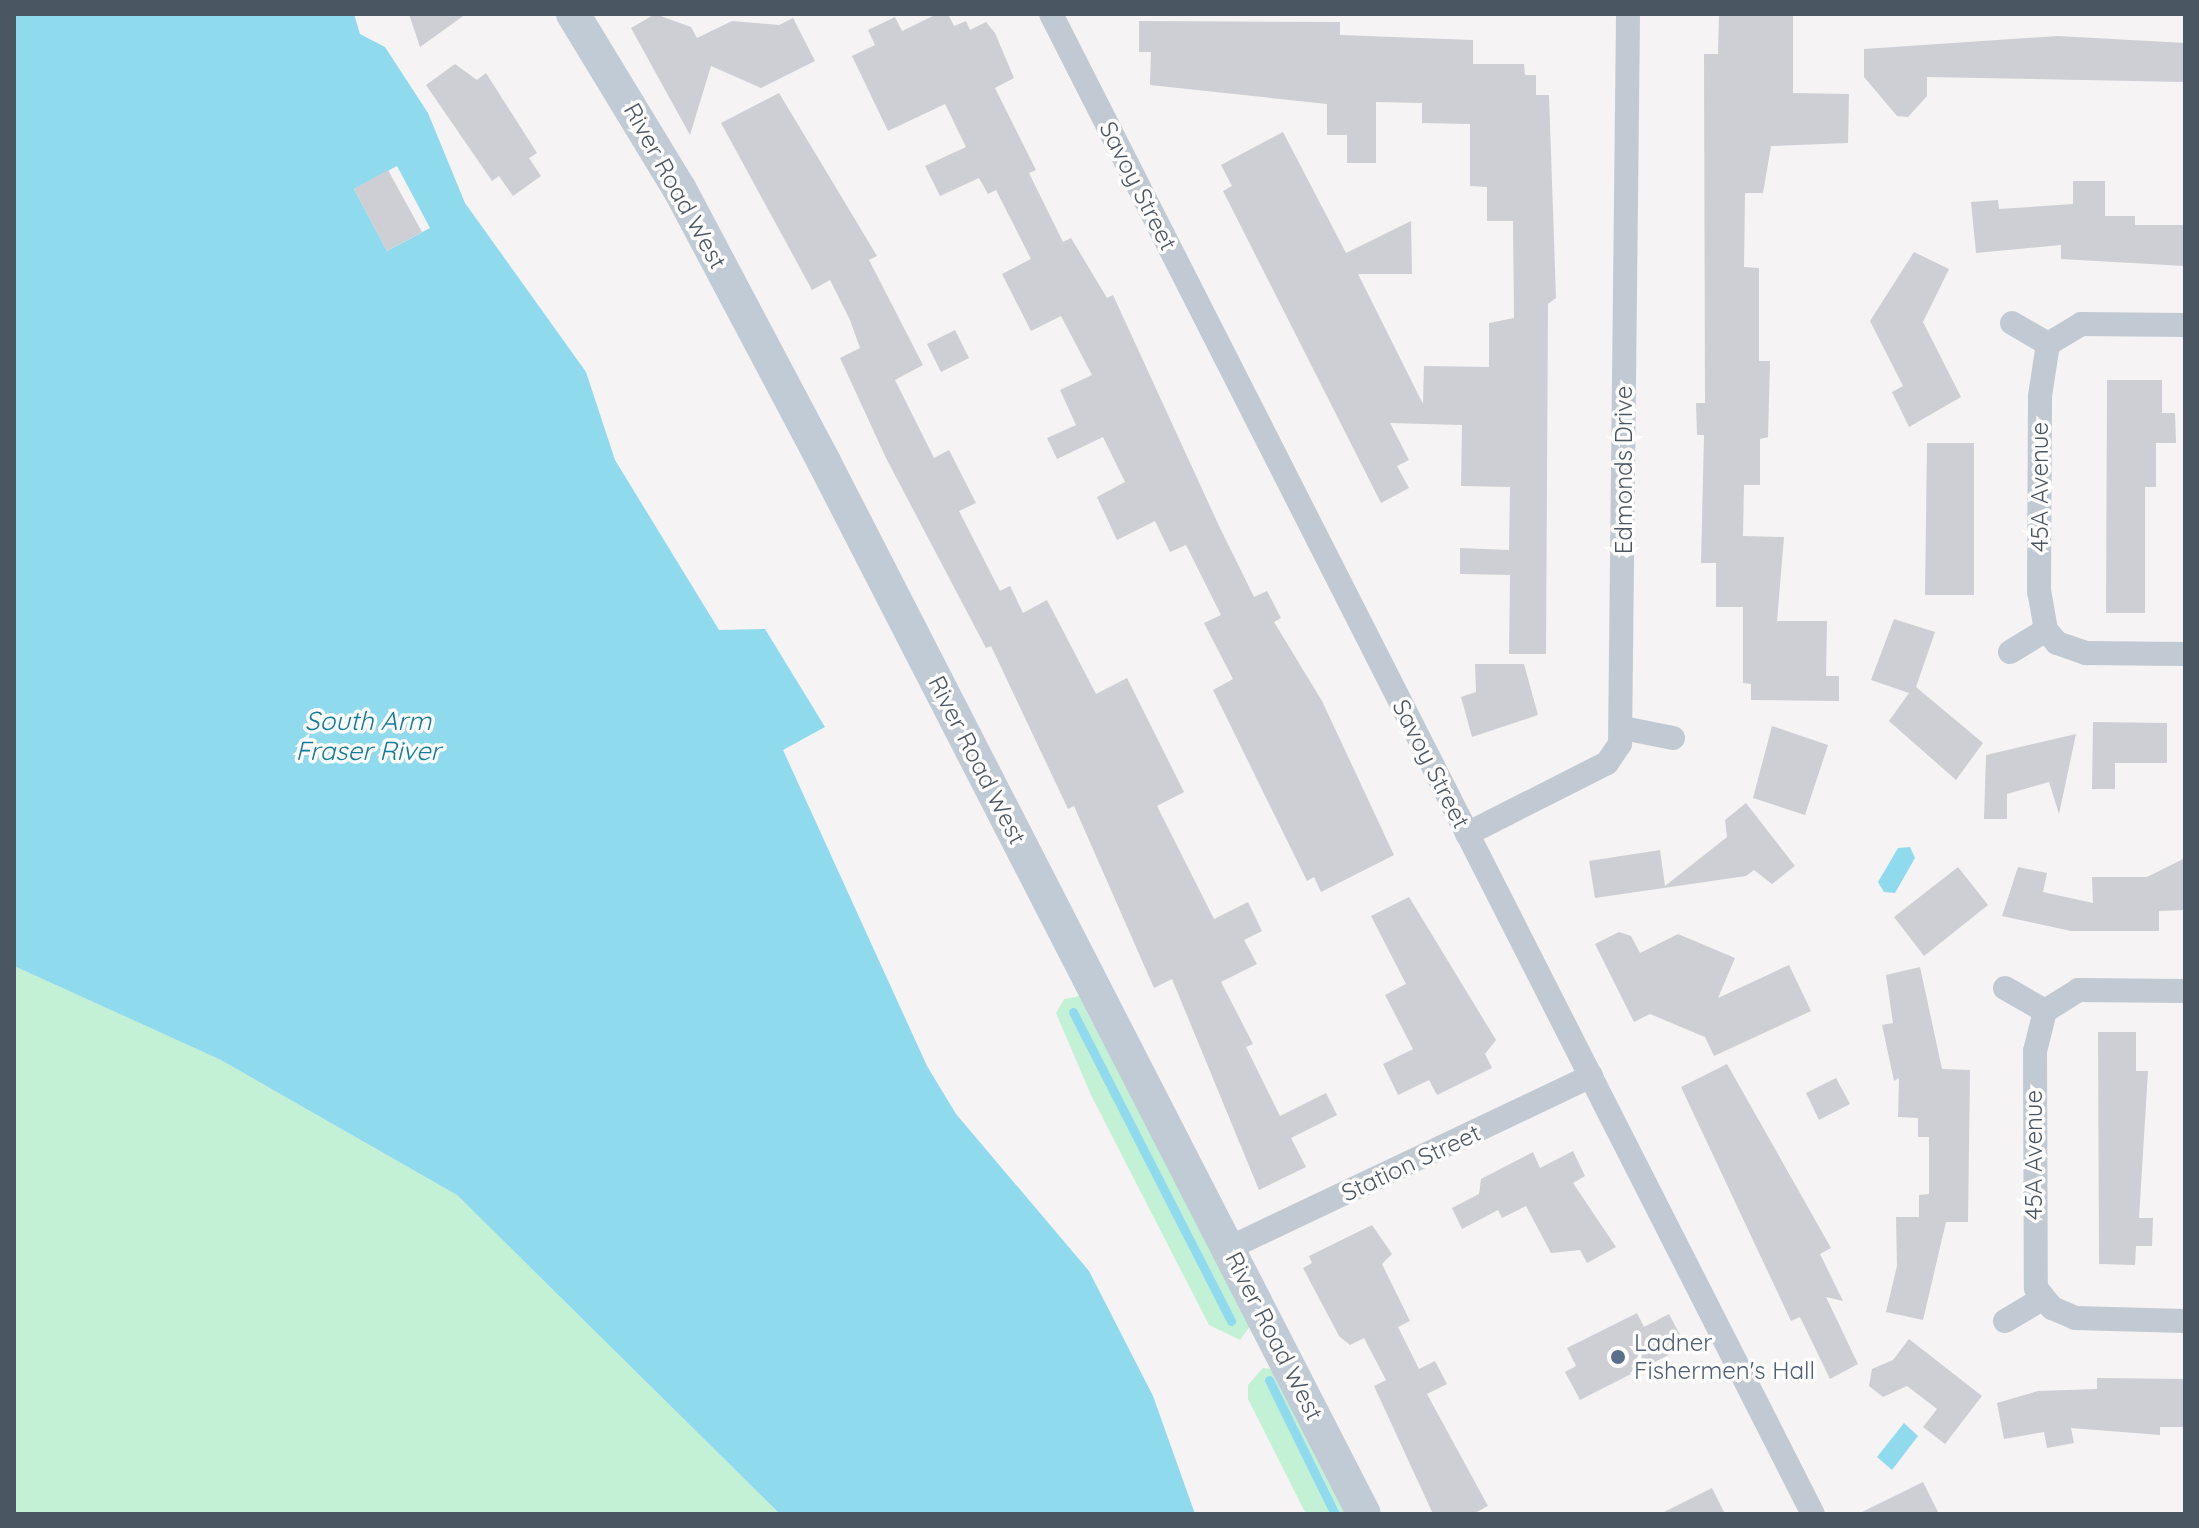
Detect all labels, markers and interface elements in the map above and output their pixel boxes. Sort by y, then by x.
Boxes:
street label: River Road West [618,98,732,274]
street label: Savoy Street [1093,117,1183,255]
street label: Edmonds Drive [1610,386,1638,554]
street label: 45A Avenue [2026,422,2054,552]
street label: River Road West [922,671,1032,849]
street label: Savoy Street [1386,695,1476,833]
water label: South Arm Fraser River [295,705,441,766]
street label: 45A Avenue [2020,1090,2048,1220]
street label: Station Street [1337,1118,1485,1208]
street label: River Road West [1219,1247,1329,1425]
place label: Ladner Fishermen's Hall [1634,1329,1815,1385]
marker: Ladner Fishermen's Hall [1609,1348,1627,1366]

